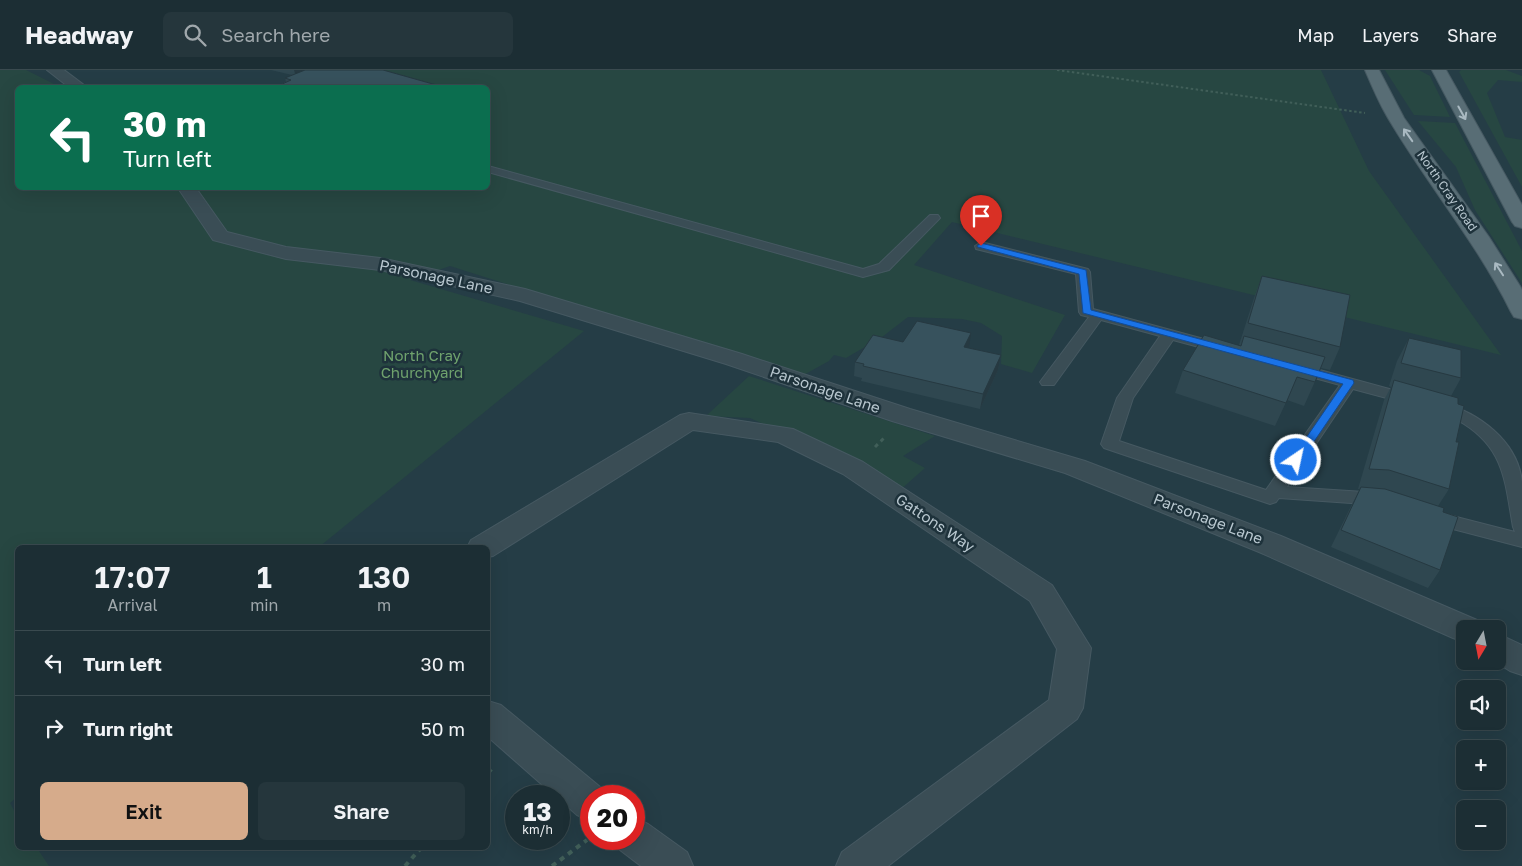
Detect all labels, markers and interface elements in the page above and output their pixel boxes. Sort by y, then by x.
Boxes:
search box [163,12,513,57]
text: Headway [25,20,133,49]
icon: search [181,21,209,49]
text: Search here [221,23,330,46]
text: Map [1297,24,1334,46]
text: Layers [1362,24,1419,46]
text: Share [1447,24,1497,46]
text: 30 m [123,103,206,145]
icon: left [40,105,105,170]
one-way arrow [1457,105,1467,120]
one-way arrow [1403,128,1413,142]
text: Turn left [123,145,212,172]
street label: North Cray Road [1414,148,1481,234]
pin [960,195,1002,246]
icon: arrive [967,202,995,230]
street label: Parsonage Lane [378,255,495,297]
one-way arrow [1494,263,1504,277]
park label: North Cray Churchyard [381,346,463,381]
street label: Parsonage Lane [768,362,883,416]
position arrow [1269,433,1321,485]
street label: Gattons Way [893,489,979,555]
street label: Parsonage Lane [1151,489,1266,547]
text: 17:07 [95,559,171,595]
text: 1 [257,559,272,595]
text: 130 [358,559,410,595]
text: Arrival [107,595,158,615]
text: min [250,595,278,615]
text: m [377,595,391,615]
north arrow [1456,620,1506,670]
map controls [1456,620,1506,850]
icon: left [40,649,68,677]
text: Turn left [83,652,162,675]
text: 30 m [421,652,465,675]
button: sound [1456,680,1506,730]
icon: right [40,714,68,742]
text: Turn right [83,717,173,740]
text: 50 m [421,717,465,740]
button: + [1456,740,1506,790]
button: Exit [40,782,248,840]
button: Share [258,782,465,840]
speed limit sign: 20 [580,785,645,850]
text: 13 [523,796,552,827]
button: − [1456,800,1506,850]
text: km/h [522,822,553,837]

